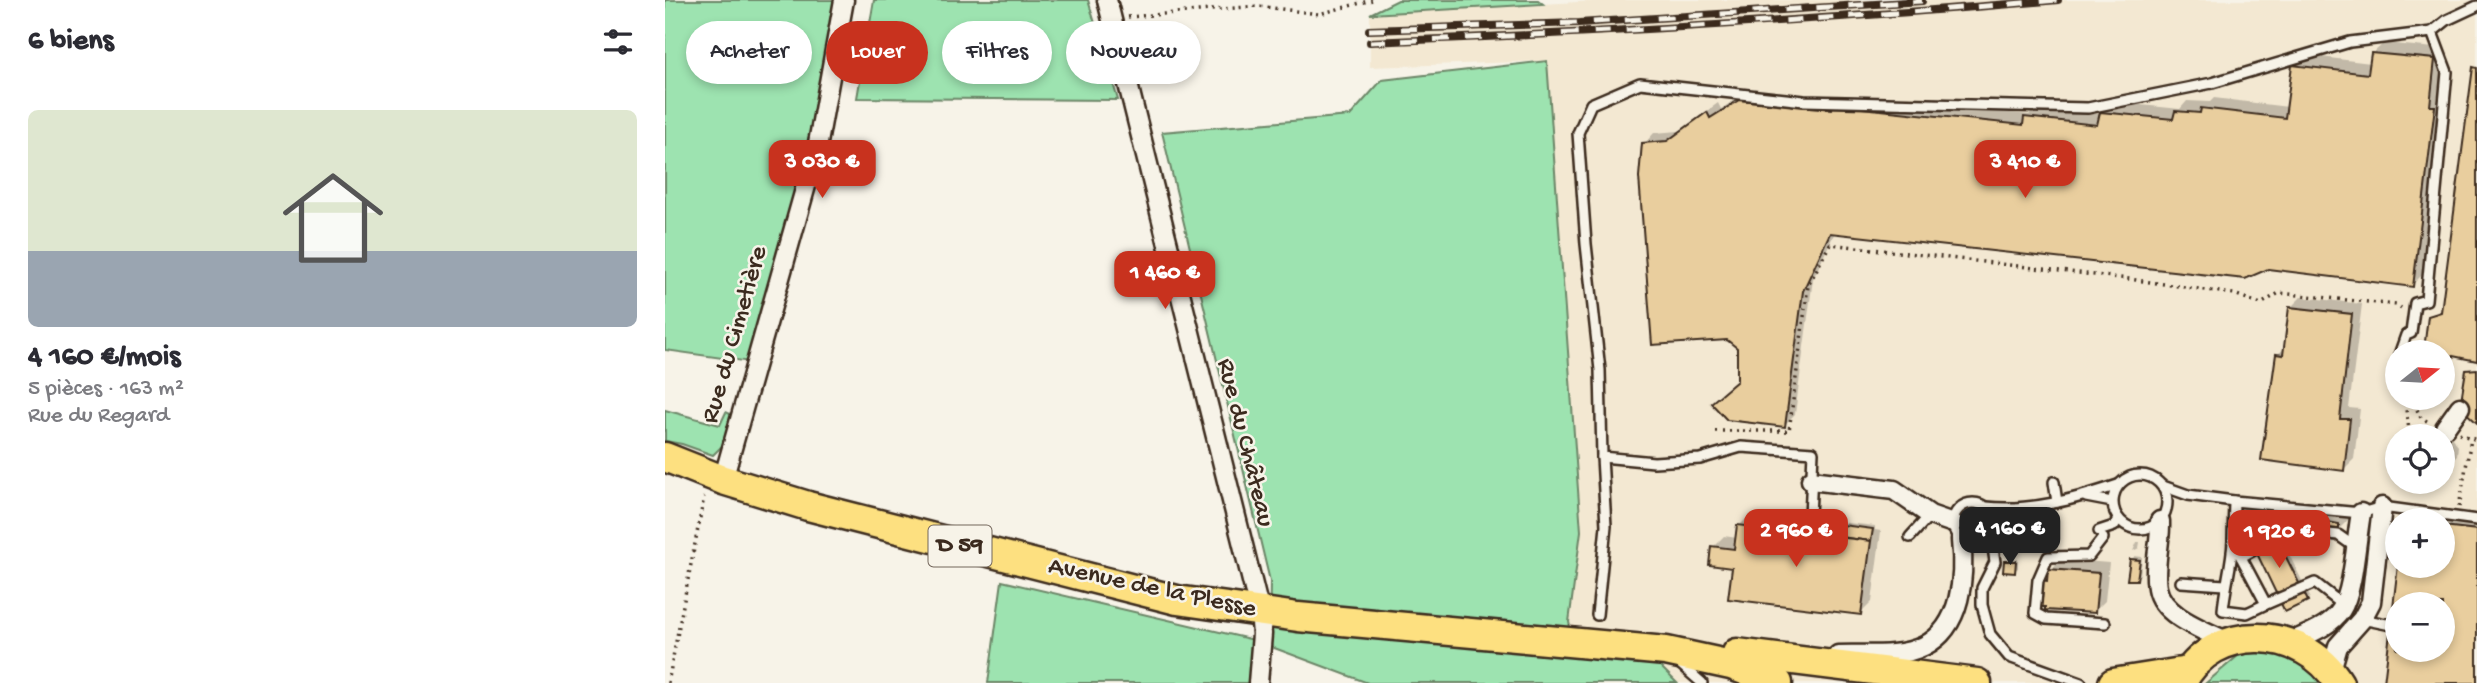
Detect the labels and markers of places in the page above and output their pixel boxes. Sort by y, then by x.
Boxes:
pin: 3 030 € [757,140,887,200]
pin: 3 410 € [1960,140,2090,200]
pin: 1 460 € [1100,252,1230,311]
pin: 4 160 € [1945,508,2075,567]
pin: 2 960 € [1731,510,1861,569]
pin: 1 920 € [2214,510,2344,570]

